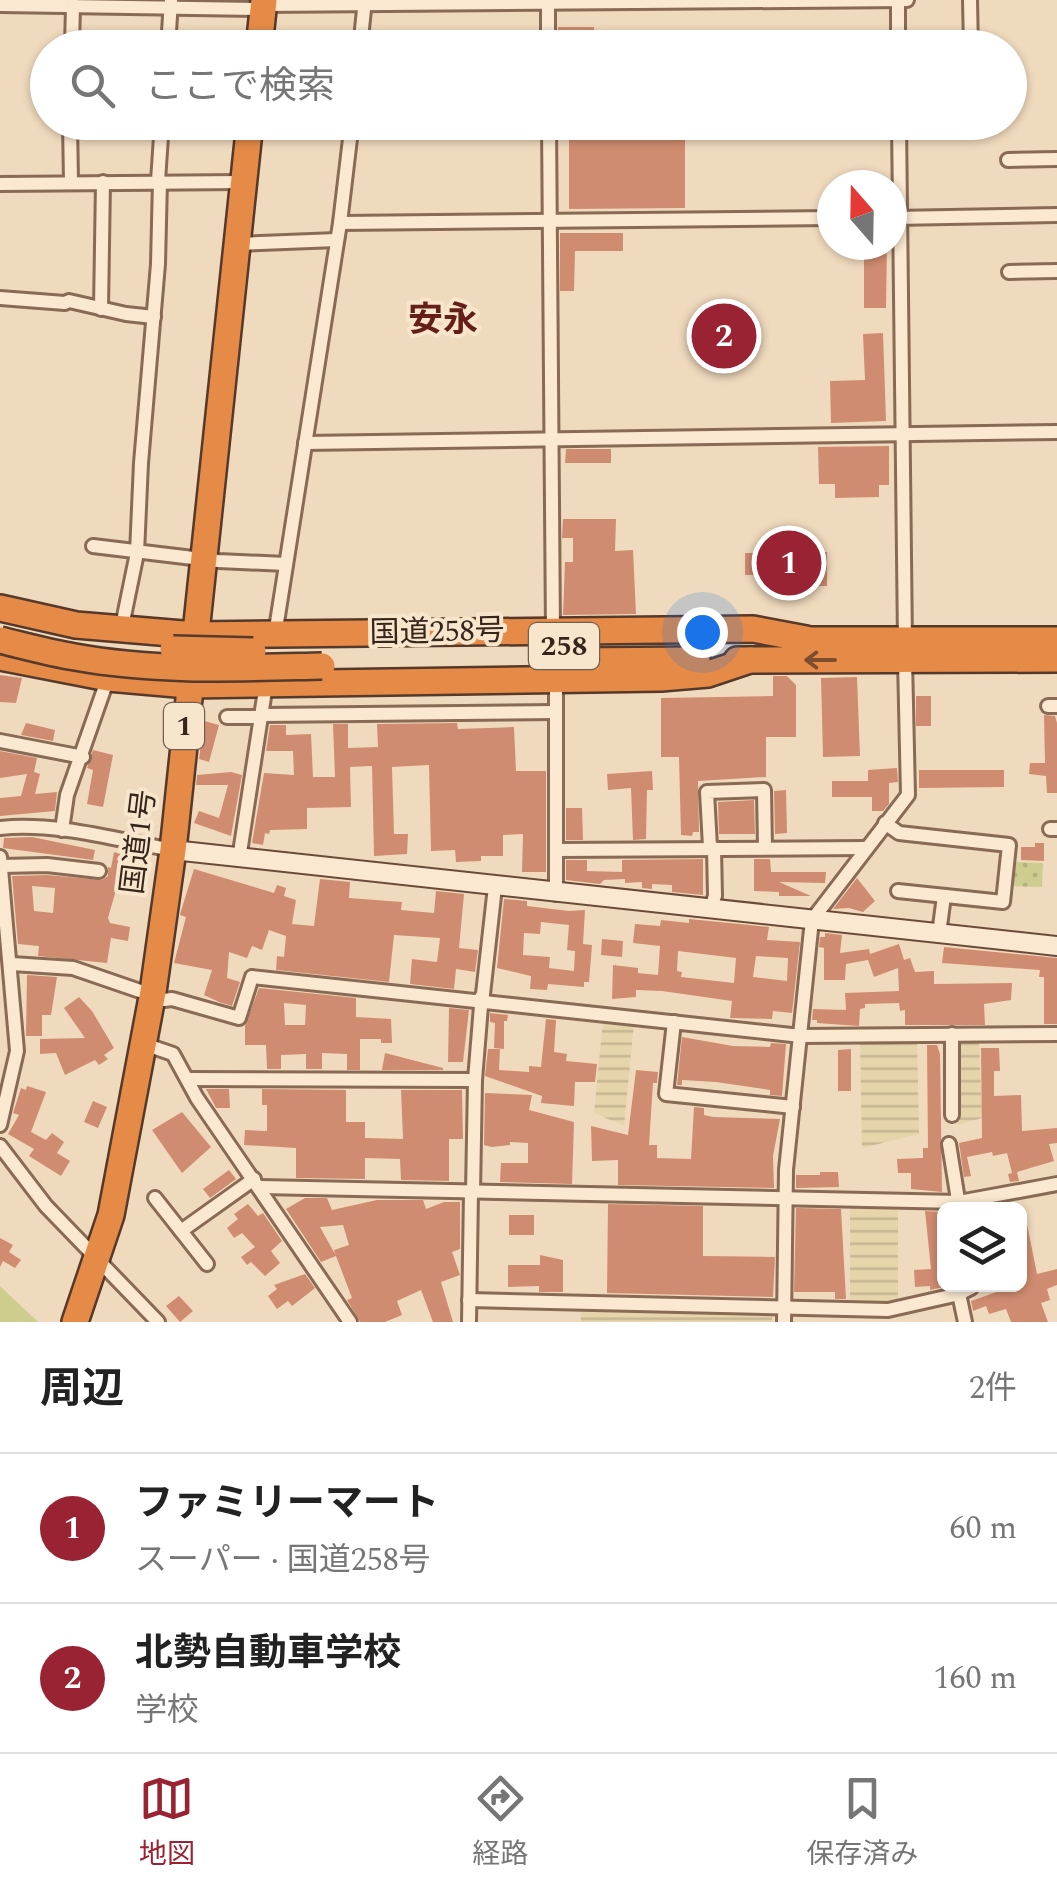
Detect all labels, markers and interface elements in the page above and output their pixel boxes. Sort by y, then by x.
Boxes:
search box [30,30,1027,140]
icon: search [65,58,120,113]
text: ここで検索 [145,58,335,116]
north arrow [817,170,907,260]
district label: 安永 [408,294,478,347]
pin: 2 [692,298,756,374]
pin: 1 [756,526,822,600]
your location [677,607,728,658]
street label: 国道258号 [369,608,505,656]
road number: 258 [529,623,599,669]
one-way arrow [804,650,836,670]
road number: 1 [164,703,204,749]
street label: 国道1号 [110,787,168,897]
map controls [937,1202,1027,1292]
button: layers [937,1202,1027,1292]
text: 周辺 [40,1358,124,1421]
text: 2件 [969,1364,1017,1413]
text: ファミリーマート [135,1475,439,1533]
text: 1 [64,1504,81,1553]
text: 60 m [949,1504,1017,1553]
text: スーパー · 国道258号 [135,1536,431,1585]
text: 北勢自動車学校 [135,1625,401,1683]
text: 2 [64,1654,81,1703]
text: 160 m [933,1654,1017,1703]
text: 学校 [135,1686,199,1735]
tab: 地図 [139,1771,195,1876]
tab: 経路 [472,1771,528,1876]
tab: 保存済み [806,1771,918,1876]

